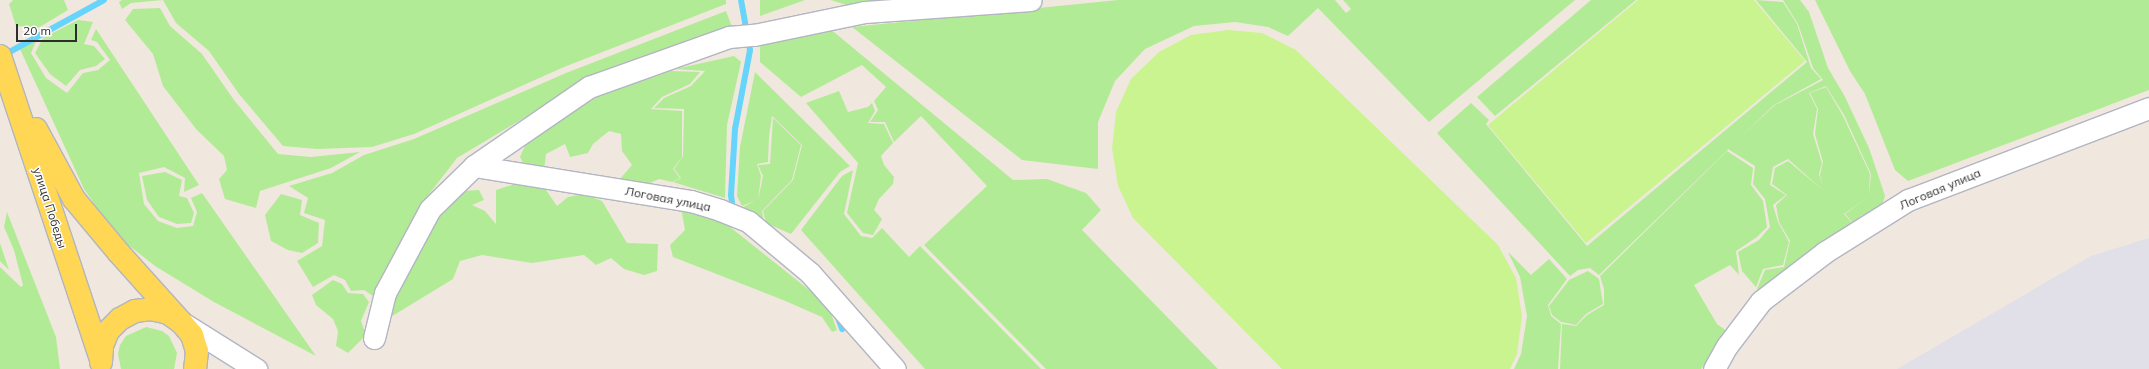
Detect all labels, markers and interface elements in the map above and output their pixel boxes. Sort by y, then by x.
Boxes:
scale bar [18,16,79,42]
text: 20 m [23,23,51,38]
street label: Логовая улица [1897,165,1983,213]
street label: улица Победы [30,166,70,250]
street label: Логовая улица [624,184,712,214]

